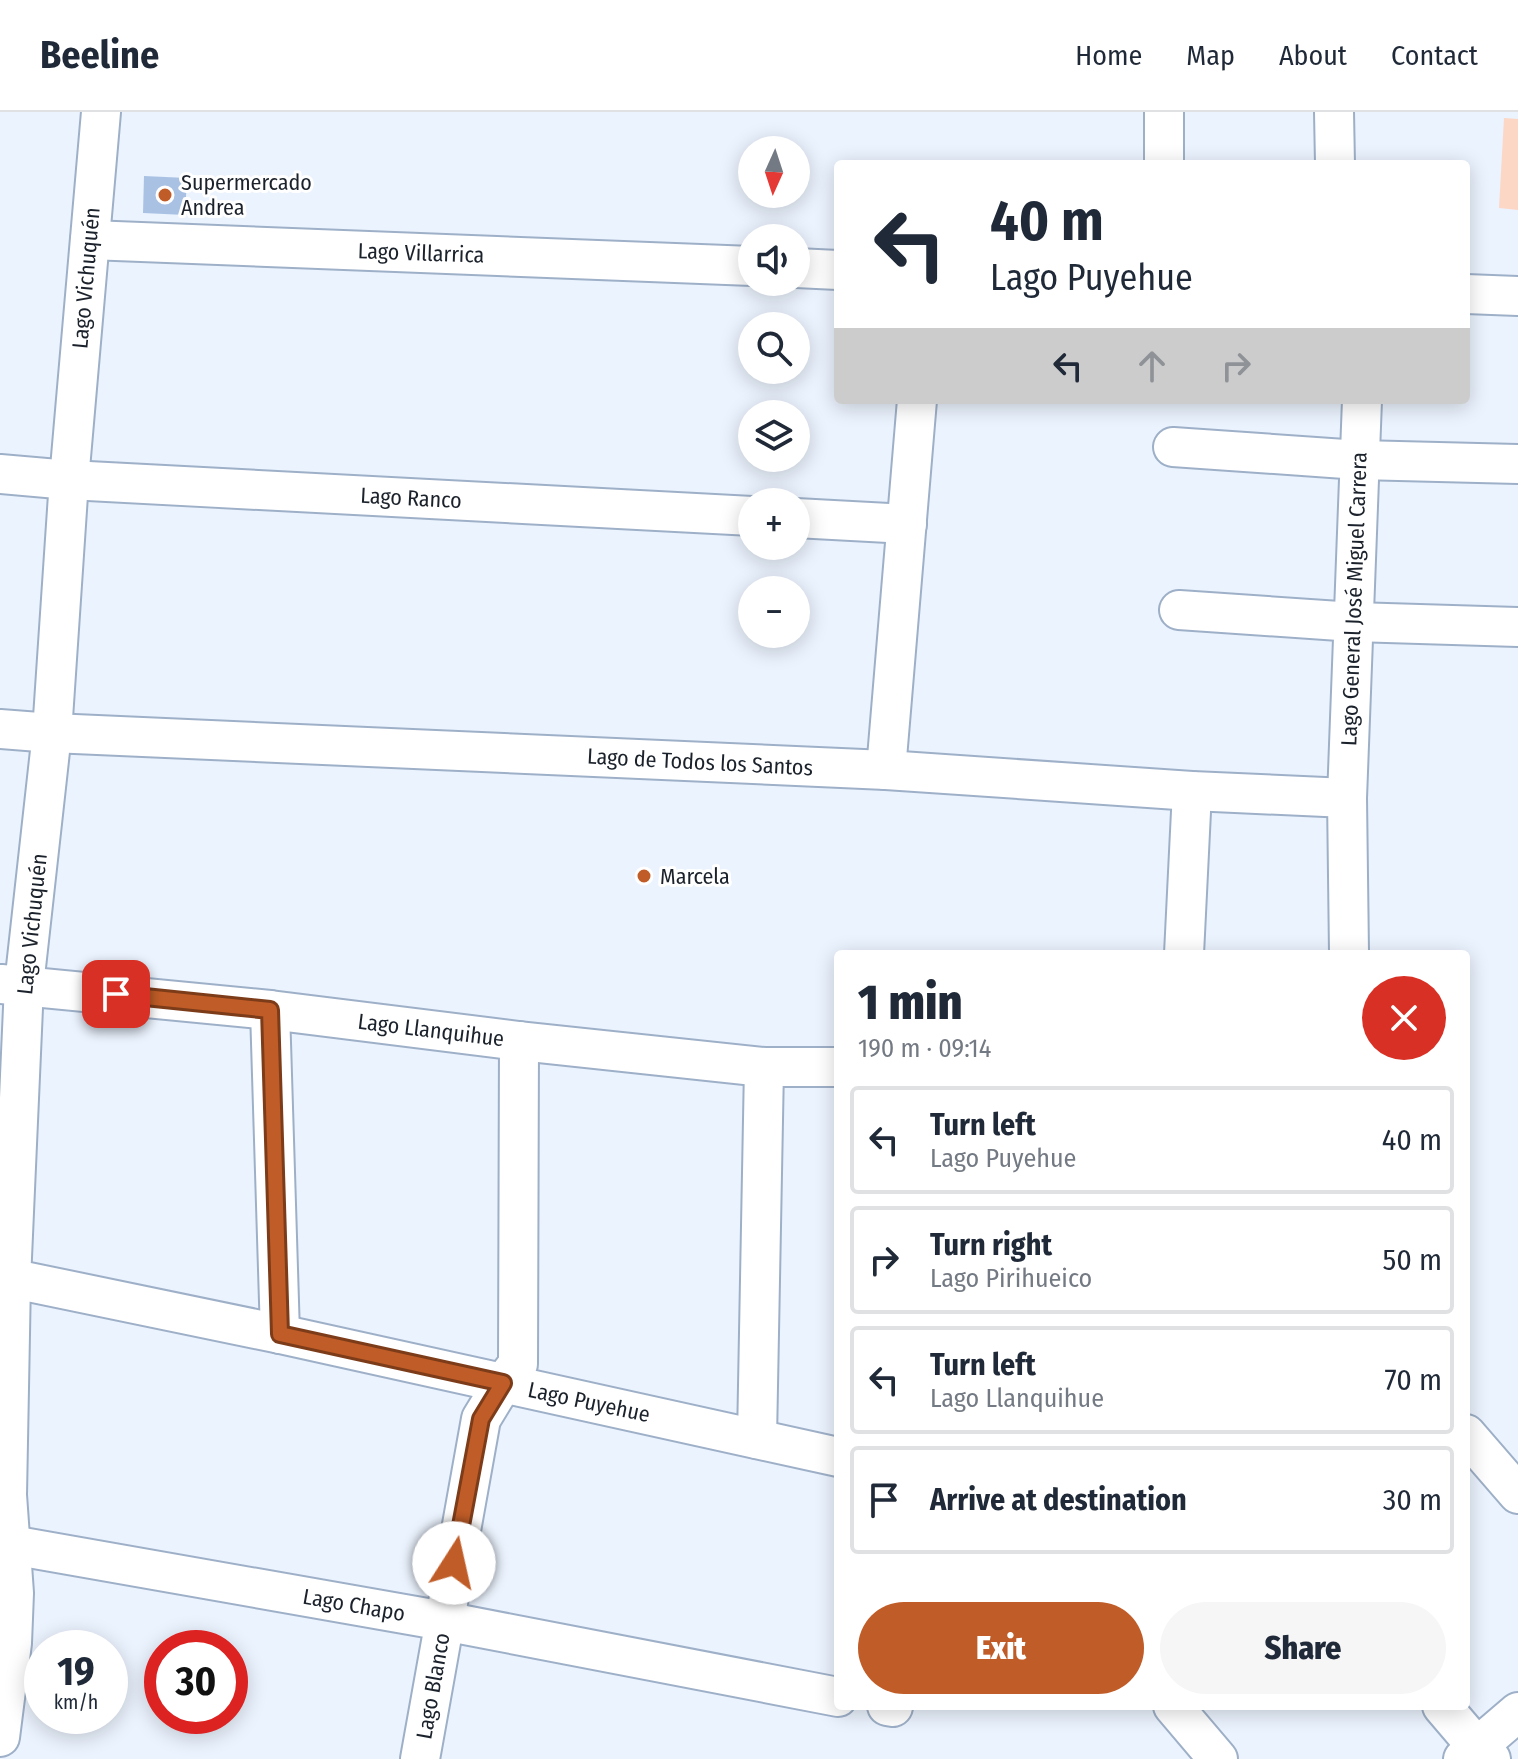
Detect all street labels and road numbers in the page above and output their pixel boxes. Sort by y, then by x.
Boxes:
street label: Lago Vichuquén [66,206,106,350]
street label: Lago Villarrica [357,237,485,269]
street label: Lago General José Miguel Carrera [1335,452,1373,746]
street label: Lago Ranco [360,482,462,514]
street label: Lago de Todos los Santos [586,743,814,781]
street label: Lago Vichuquén [11,852,53,996]
street label: Lago Llanquihue [356,1008,506,1052]
street label: Lago Puyehue [526,1376,652,1428]
street label: Lago Chapo [301,1583,407,1627]
street label: Lago Blanco [410,1631,456,1741]

